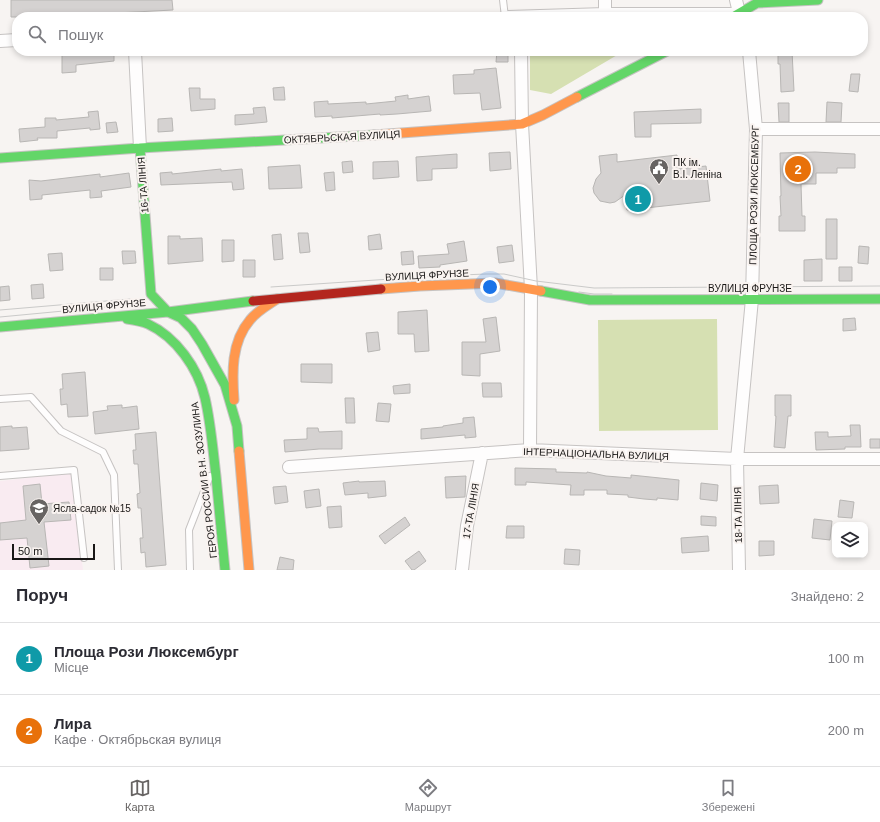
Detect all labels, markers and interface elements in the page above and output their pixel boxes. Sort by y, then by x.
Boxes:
search box [12,12,868,56]
icon: search [26,23,48,45]
text: Пошук [58,26,103,43]
street label: ПЛОЩА РОЗИ ЛЮКСЕМБУРГ [747,124,761,265]
street label: ОКТЯБРЬСКАЯ ВУЛИЦЯ [283,128,401,146]
pin: 2 [785,154,811,184]
street label: 16-ТА ЛІНІЯ [136,157,150,213]
public building icon: ПК ім. В.І. Леніна [648,157,670,185]
place label: ПК ім. В.І. Леніна [673,157,722,180]
pin: 1 [625,184,651,214]
street label: ВУЛИЦЯ ФРУНЗЕ [385,267,469,283]
your location [480,277,500,297]
street label: ВУЛИЦЯ ФРУНЗЕ [708,283,792,294]
street label: ВУЛИЦЯ ФРУНЗЕ [62,297,147,315]
street label: ГЕРОЯ РОССИИ В.Н. ЗОЗУЛИНА [189,401,219,559]
street label: ІНТЕРНАЦІОНАЛЬНА ВУЛИЦЯ [523,446,669,462]
street label: 17-ТА ЛІНІЯ [461,482,481,540]
street label: 18-ТА ЛІНІЯ [732,487,744,543]
school or university icon: Ясла-садок №15 [28,497,50,525]
place label: Ясла-садок №15 [53,503,131,514]
map controls [832,522,868,558]
button: layers [832,522,868,558]
scale bar [12,542,95,561]
text: 50 m [18,545,42,557]
text: Поруч [16,586,68,605]
text: Знайдено: 2 [791,589,864,604]
text: Площа Рози Люксембург [54,643,239,660]
text: 1 [25,651,33,666]
text: 100 m [828,651,864,666]
text: Місце [54,660,89,675]
text: Лира [54,715,91,732]
text: 2 [25,723,33,738]
text: 200 m [828,723,864,738]
text: Кафе · Октябрьская вулиця [54,732,221,747]
tab: Карта [125,777,155,813]
tab: Маршрут [405,777,452,813]
tab: Збережені [702,777,755,813]

